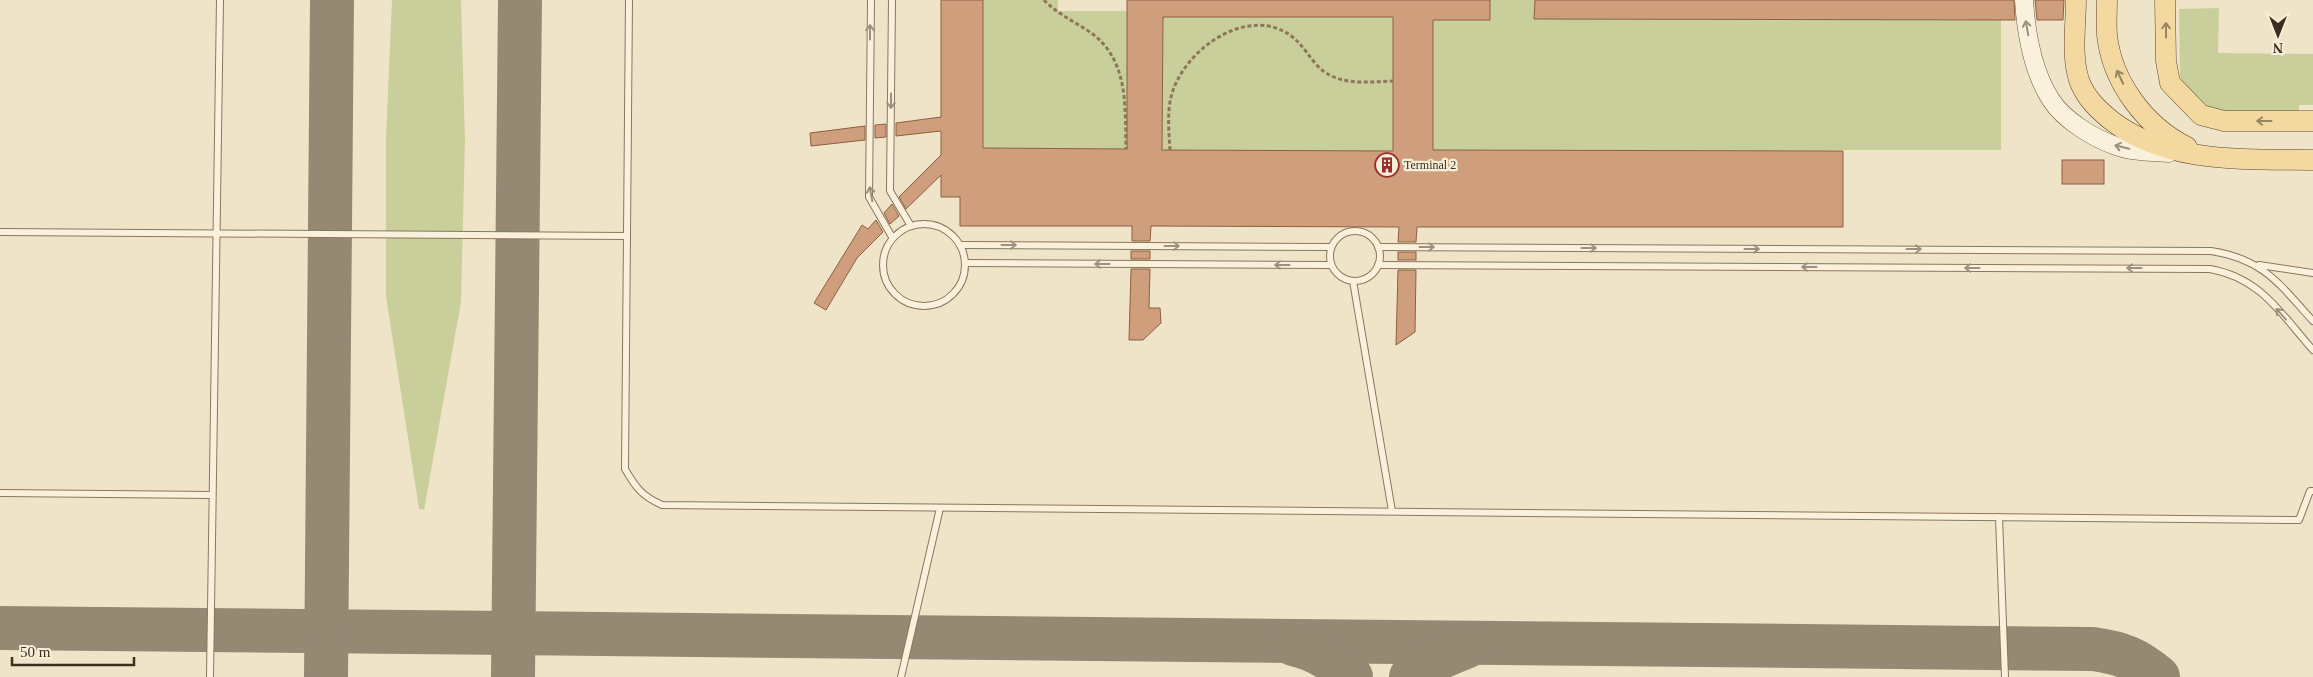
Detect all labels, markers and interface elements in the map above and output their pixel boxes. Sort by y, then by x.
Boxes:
north arrow [2253,10,2303,60]
one-way arrow [2022,20,2032,36]
one-way arrow [2161,22,2170,38]
one-way arrow [866,24,875,40]
text: N [2273,40,2283,55]
one-way arrow [2114,70,2124,85]
one-way arrow [886,92,896,109]
one-way arrow [2257,116,2273,126]
one-way arrow [2114,142,2130,151]
building icon: Terminal 2 [1374,152,1400,178]
place label: Terminal 2 [1404,158,1456,172]
one-way arrow [865,186,875,202]
one-way arrow [1001,241,1017,250]
one-way arrow [1163,241,1179,251]
one-way arrow [1418,242,1435,252]
one-way arrow [1581,243,1597,253]
one-way arrow [1744,244,1760,254]
one-way arrow [1906,244,1922,254]
one-way arrow [1095,259,1111,269]
one-way arrow [1275,260,1291,270]
one-way arrow [1801,262,1818,272]
one-way arrow [1964,263,1980,273]
one-way arrow [2126,263,2142,273]
one-way arrow [2275,307,2286,320]
scale bar [12,634,135,666]
text: 50 m [20,644,51,660]

